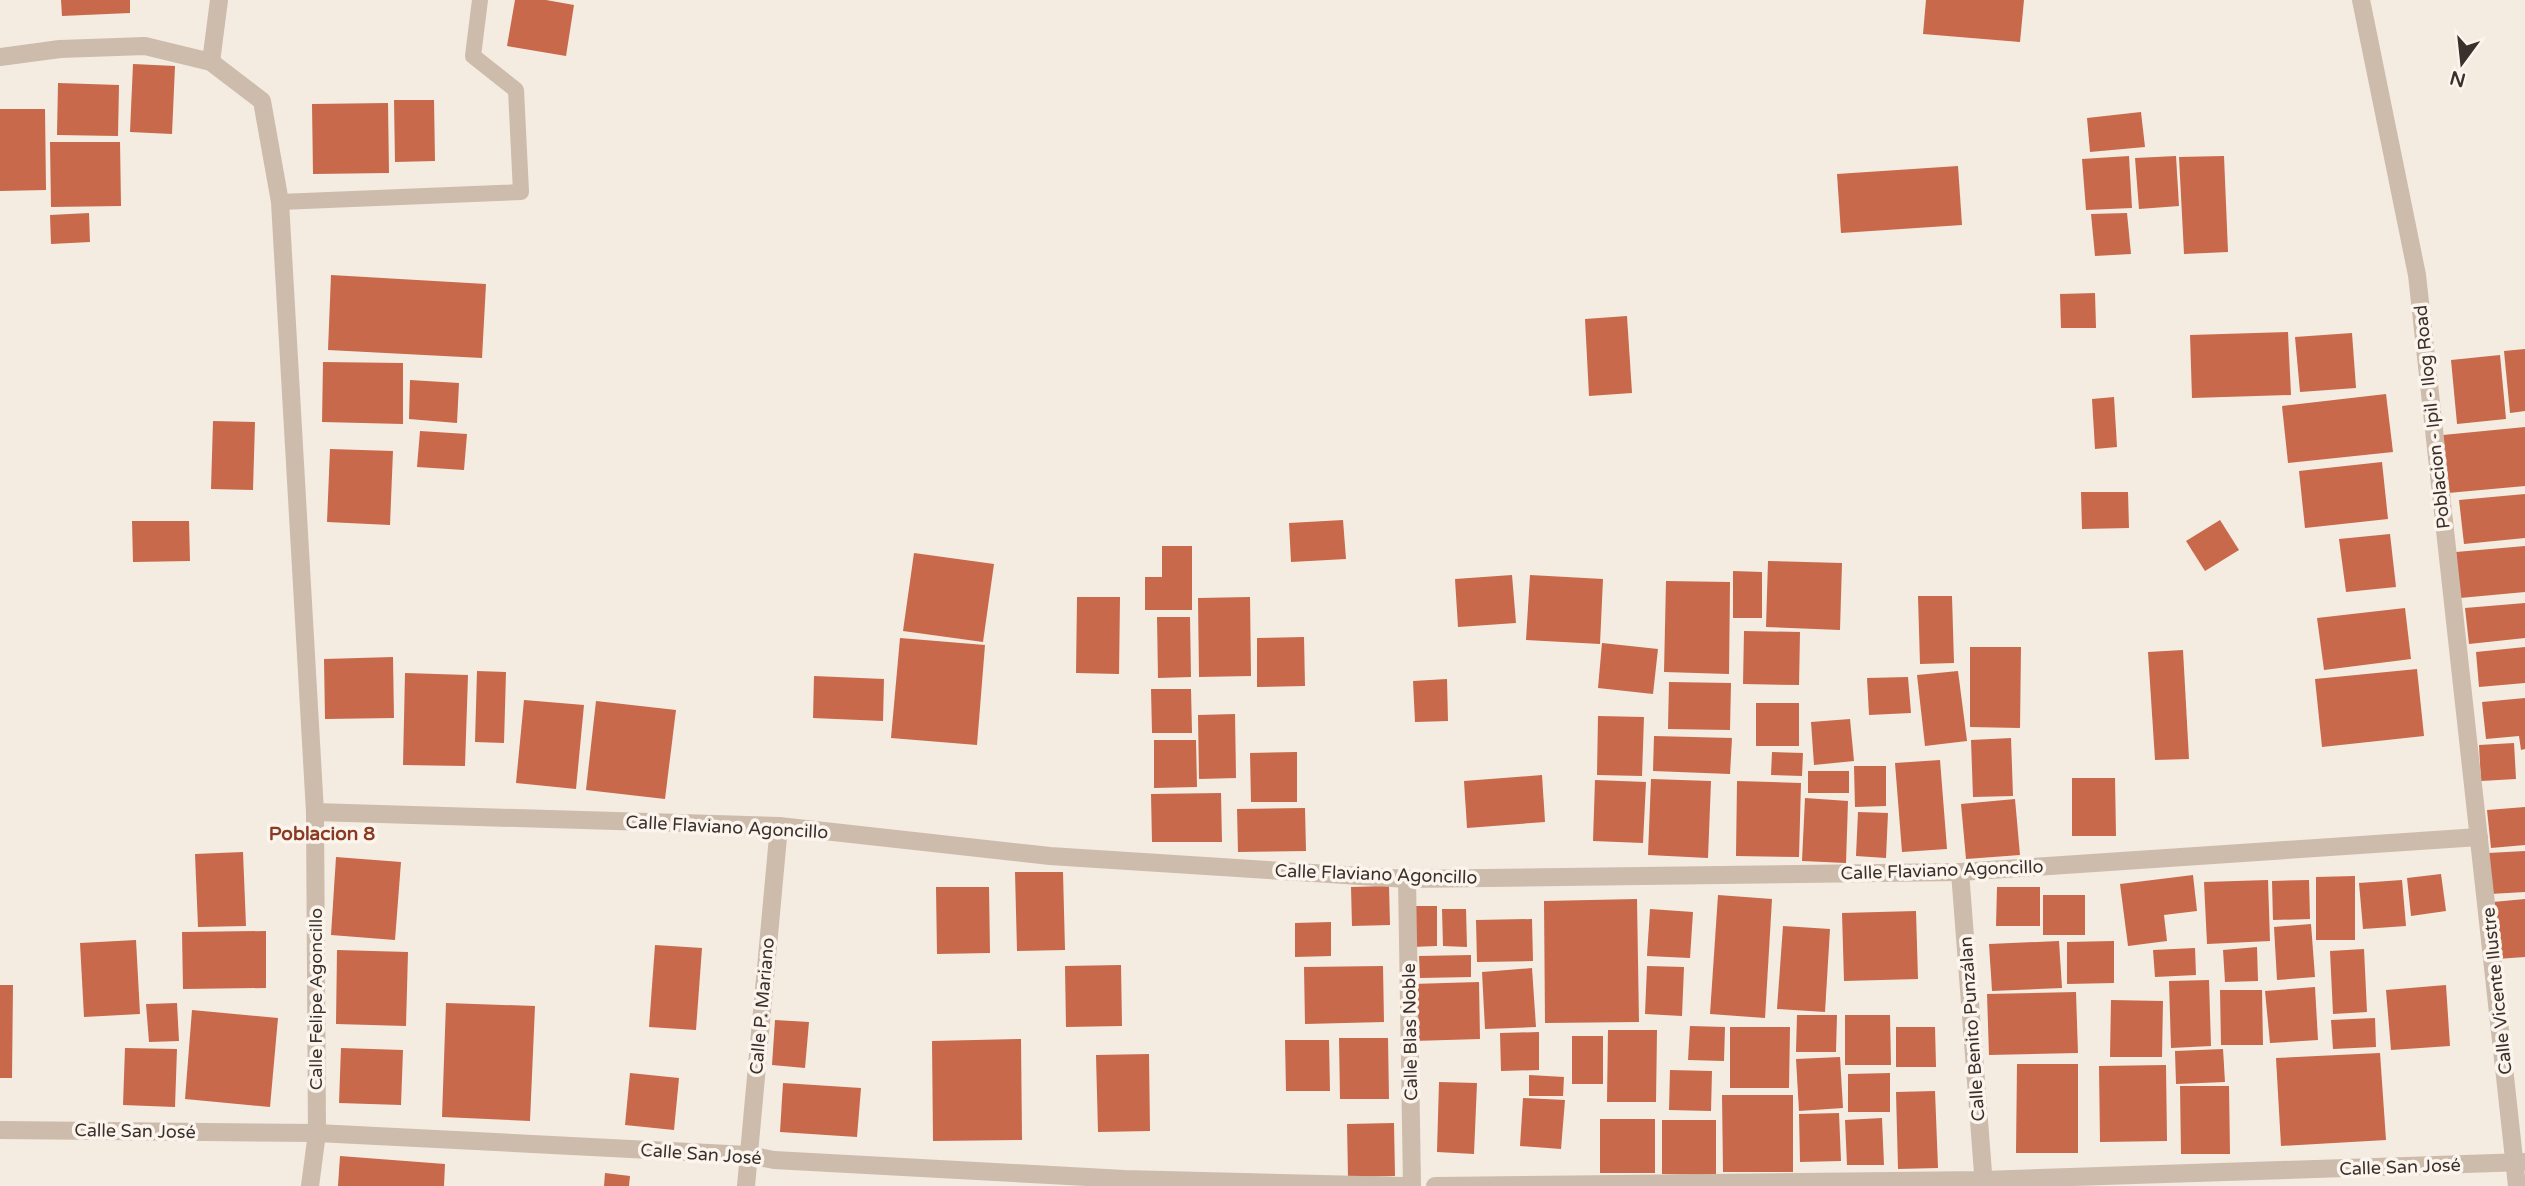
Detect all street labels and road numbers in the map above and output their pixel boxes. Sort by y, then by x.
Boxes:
street label: Poblacion - Ipil - Ilog Road [2409,304,2455,530]
street label: Calle Flaviano Agoncillo [625,811,829,843]
street label: Calle Flaviano Agoncillo [1840,855,2044,885]
street label: Calle Flaviano Agoncillo [1274,859,1478,889]
street label: Calle Vicente Ilustre [2477,906,2517,1076]
street label: Calle Felipe Agoncillo [305,908,327,1090]
street label: Calle Benito Punzálan [1955,936,1989,1122]
street label: Calle P. Mariano [745,937,779,1075]
street label: Calle Blas Noble [1398,963,1422,1101]
street label: Calle San José [74,1119,196,1143]
street label: Calle San José [640,1139,762,1169]
street label: Calle San José [2339,1154,2461,1180]

